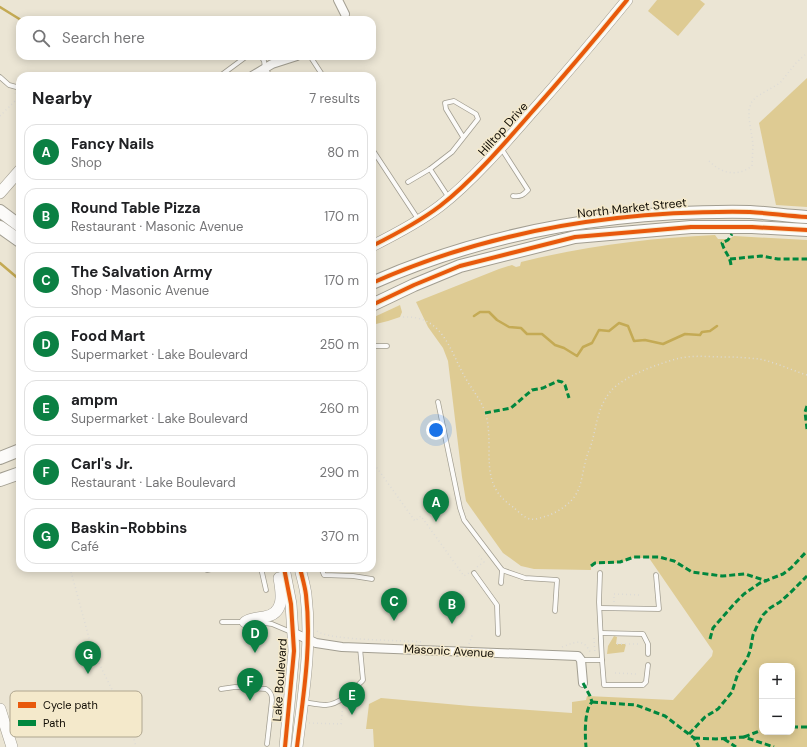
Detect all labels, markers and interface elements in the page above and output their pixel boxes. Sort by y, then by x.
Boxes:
search box [16,16,376,60]
icon: search [30,27,52,49]
text: Search here [62,28,145,48]
text: Nearby [32,87,92,109]
text: 7 results [309,90,360,107]
street label: Hilltop Drive [475,99,532,159]
text: Fancy Nails [71,134,154,154]
text: A [41,144,51,161]
text: 80 m [327,144,359,161]
text: Shop [71,154,102,171]
street label: North Market Street [577,194,688,222]
text: Round Table Pizza [71,198,201,218]
text: B [42,208,50,225]
text: 170 m [324,208,359,225]
text: Restaurant · Masonic Avenue [71,218,243,235]
text: The Salvation Army [71,262,213,282]
text: C [41,272,51,289]
text: 170 m [324,272,359,289]
text: Shop · Masonic Avenue [71,282,209,299]
text: Food Mart [71,326,145,346]
text: D [41,336,51,353]
text: 250 m [320,336,359,353]
text: Supermarket · Lake Boulevard [71,346,248,363]
text: ampm [71,390,118,410]
text: E [42,400,50,417]
text: 260 m [319,400,359,417]
text: Supermarket · Lake Boulevard [71,410,248,427]
your location [426,420,446,440]
text: Carl's Jr. [71,454,133,474]
text: F [42,464,50,481]
text: 290 m [320,464,359,481]
text: Restaurant · Lake Boulevard [71,474,236,491]
pin: A [423,489,449,522]
text: Baskin-Robbins [71,518,187,538]
text: G [41,528,51,545]
text: 370 m [321,528,359,545]
text: Café [71,538,99,555]
pin: C [381,588,407,621]
pin: B [439,591,465,624]
pin: D [242,620,268,653]
street label: Lake Boulevard [269,638,291,722]
pin: G [75,641,101,674]
street label: Masonic Avenue [403,641,495,661]
map controls [759,663,795,735]
button: + [759,663,795,699]
pin: F [237,668,263,701]
pin: E [339,682,365,715]
legend [10,691,142,737]
text: Cycle path [43,698,98,712]
button: − [759,699,795,735]
text: Path [43,716,66,730]

